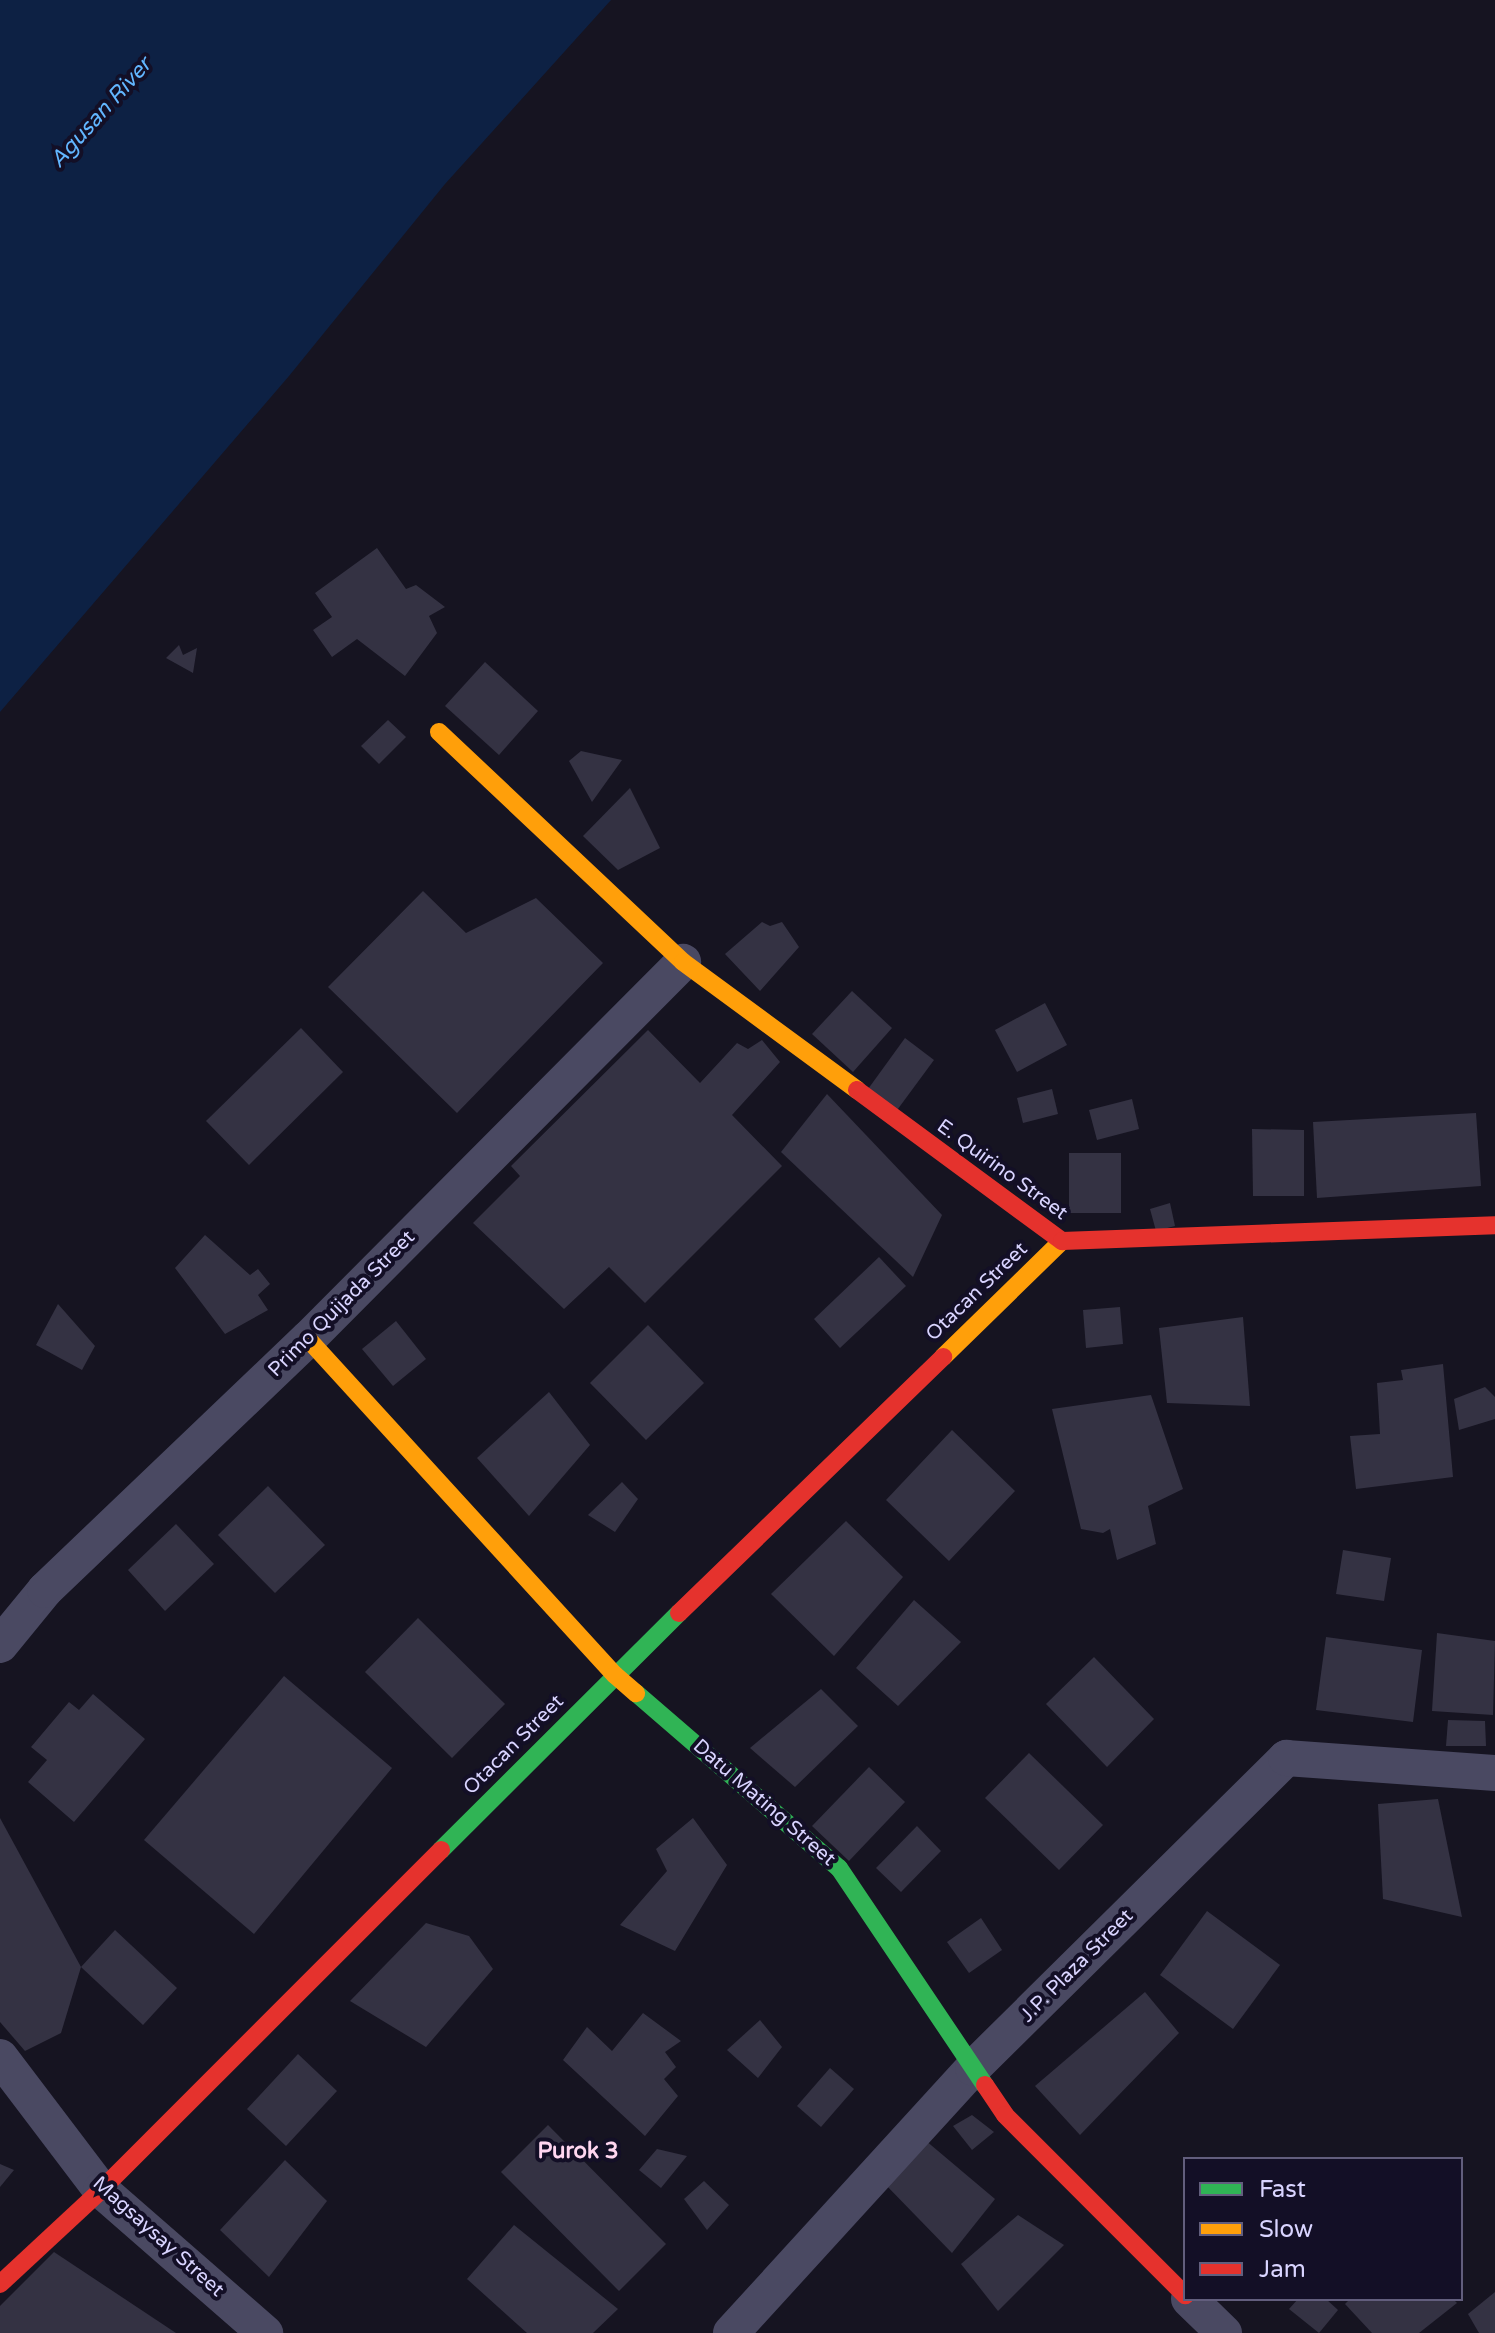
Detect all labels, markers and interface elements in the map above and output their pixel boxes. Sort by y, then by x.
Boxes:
water label: Agusan River [45,53,157,173]
street label: E. Quirino Street [932,1115,1072,1225]
street label: Primo Quijada Street [264,1226,420,1382]
street label: Otacan Street [921,1238,1033,1346]
street label: Otacan Street [459,1690,569,1800]
street label: Datu Mating Street [688,1735,840,1871]
street label: J.P. Plaza Street [1016,1905,1138,2027]
district label: Purok 3 [537,2139,619,2165]
legend [1183,2157,1463,2301]
street label: Magsaysay Street [87,2172,229,2302]
text: Fast [1259,2175,1306,2204]
text: Slow [1259,2215,1313,2244]
text: Jam [1259,2255,1306,2284]

